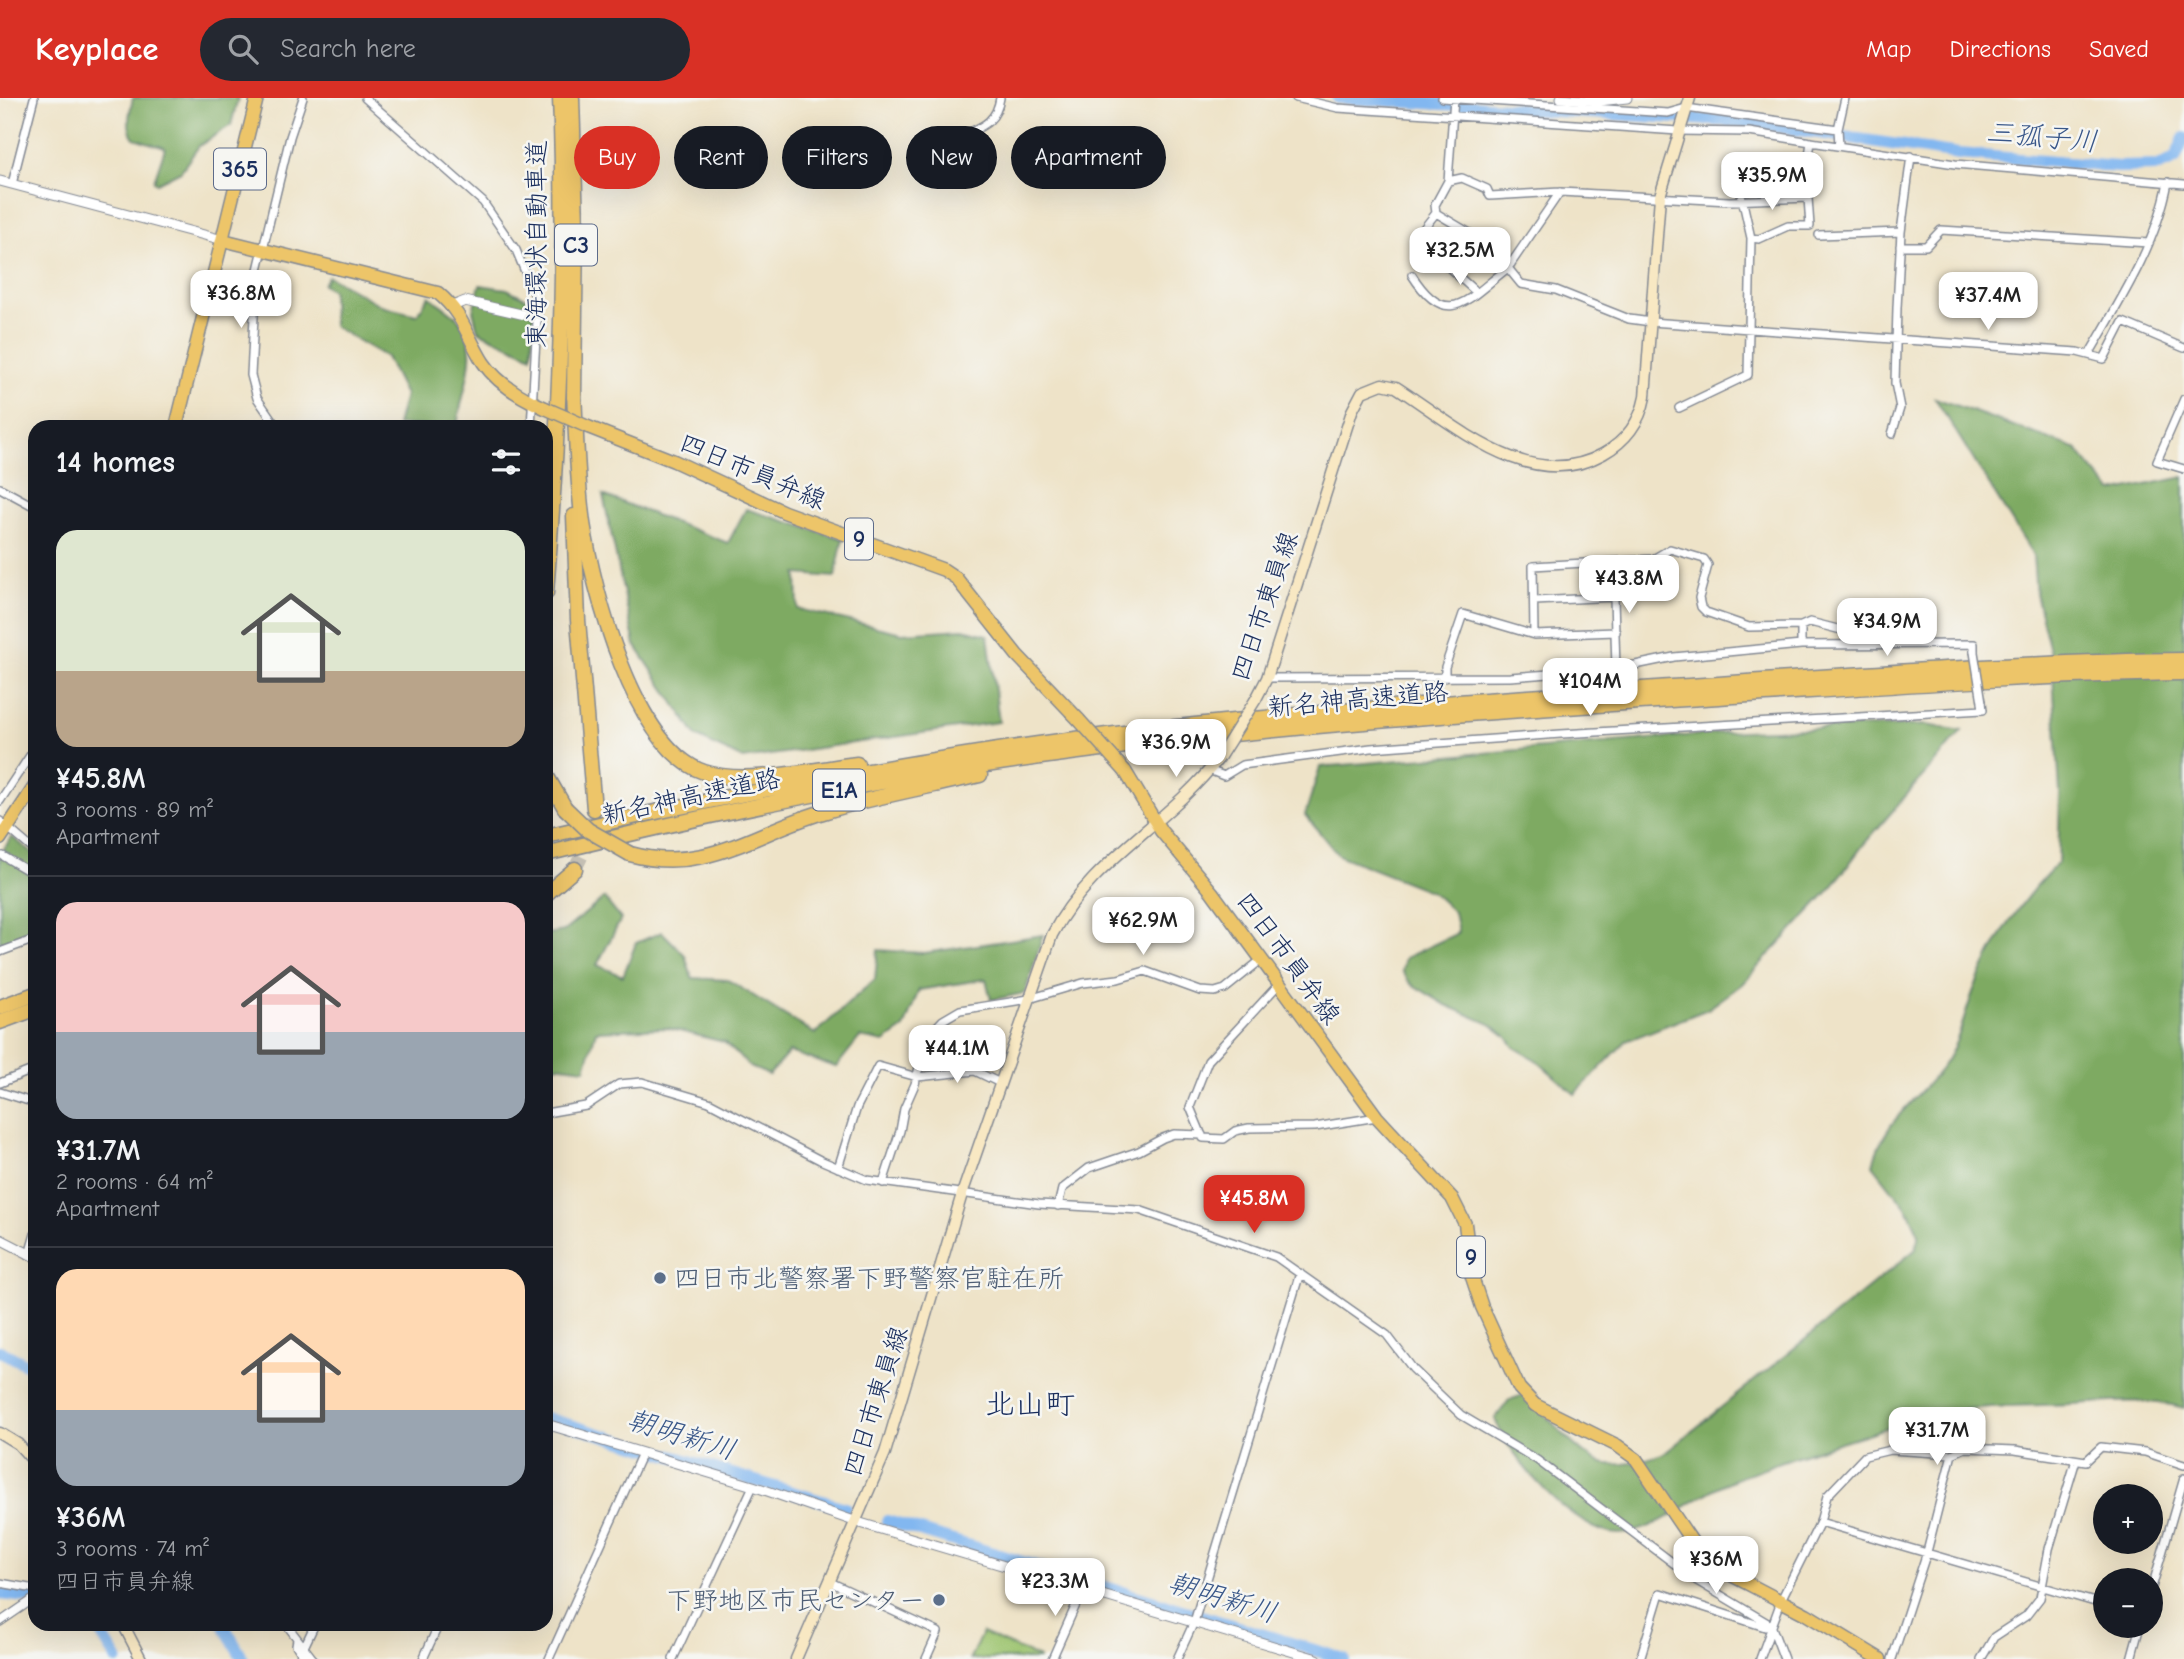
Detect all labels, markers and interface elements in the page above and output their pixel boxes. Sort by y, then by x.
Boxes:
search box [200,18,690,81]
text: Keyplace [35,30,158,68]
icon: search [224,30,262,68]
text: Search here [280,34,416,64]
text: Map [1866,35,1912,63]
text: Directions [1950,35,2051,63]
text: Saved [2089,35,2149,63]
water label: 三孤子川 [1985,116,2099,158]
chip: Buy [574,126,660,189]
chip: Rent [674,126,768,189]
chip: Filters [782,126,892,189]
chip: New [906,126,997,189]
chip: Apartment [1011,126,1166,189]
street label: 東海環状自動車道 [522,140,552,348]
road number: 365 [214,148,266,190]
pin: ¥35.9M [1715,152,1829,212]
text: ¥35.9M [1737,161,1807,188]
road number: C3 [555,225,597,266]
pin: ¥32.5M [1403,228,1517,287]
text: ¥32.5M [1425,236,1495,263]
pin: ¥36.8M [184,271,298,330]
pin: ¥37.4M [1931,272,2045,332]
text: ¥36.8M [206,279,276,306]
text: ¥37.4M [1955,281,2021,308]
street label: 四日市員弁線 [675,428,830,516]
icon: filters [487,443,525,481]
text: 14 homes [56,445,175,480]
road number: 9 [845,518,873,560]
street label: 四日市東員線 [1225,528,1305,685]
pin: ¥43.8M [1572,556,1686,615]
text: ¥43.8M [1595,564,1663,591]
icon: home [228,575,354,701]
pin: ¥34.9M [1830,598,1944,658]
text: ¥34.9M [1853,607,1921,634]
pin: ¥104M [1541,658,1639,718]
text: ¥104M [1559,667,1621,694]
street label: 新名神高速道路 [1266,677,1450,723]
pin: ¥36.9M [1119,720,1233,779]
text: ¥36.9M [1141,728,1211,755]
text: ¥45.8M [56,761,146,796]
street label: 新名神高速道路 [599,763,783,831]
road number: E1A [813,770,865,810]
text: 3 rooms · 89 m² [56,796,213,823]
text: Apartment [56,823,159,850]
street label: 四日市員弁線 [1230,887,1346,1031]
pin: ¥62.9M [1086,898,1200,957]
text: ¥62.9M [1108,906,1178,933]
icon: home [228,947,354,1073]
pin: ¥44.1M [900,1026,1014,1085]
text: ¥44.1M [925,1034,989,1061]
text: ¥31.7M [56,1133,140,1168]
text: 2 rooms · 64 m² [56,1168,213,1195]
pin: ¥45.8M [1197,1176,1311,1235]
text: ¥45.8M [1220,1184,1288,1211]
text: Apartment [56,1195,159,1222]
road number: 9 [1457,1237,1485,1278]
place label: 四日市北警察署下野警察官駐在所 [674,1264,1064,1294]
marker: 四日市北警察署下野警察官駐在所 [652,1270,668,1286]
icon: home [228,1315,354,1441]
street label: 四日市東員線 [838,1322,914,1480]
district label: 北山町 [985,1387,1075,1422]
water label: 朝明新川 [623,1403,740,1467]
pin: ¥31.7M [1880,1408,1994,1467]
text: ¥31.7M [1905,1416,1969,1443]
map controls [2093,1484,2163,1638]
button: + [2093,1484,2163,1554]
text: ¥36M [56,1500,125,1535]
text: 3 rooms · 74 m² [56,1535,209,1562]
pin: ¥36M [1675,1536,1757,1596]
text: ¥36M [1689,1545,1743,1572]
pin: ¥23.3M [998,1558,1112,1618]
water label: 朝明新川 [1164,1566,1281,1630]
text: ¥23.3M [1021,1567,1089,1594]
text: 四日市員弁線 [56,1568,194,1595]
button: − [2093,1568,2163,1638]
place label: 下野地区市民センター [666,1586,925,1616]
marker: 下野地区市民センター [931,1592,947,1608]

